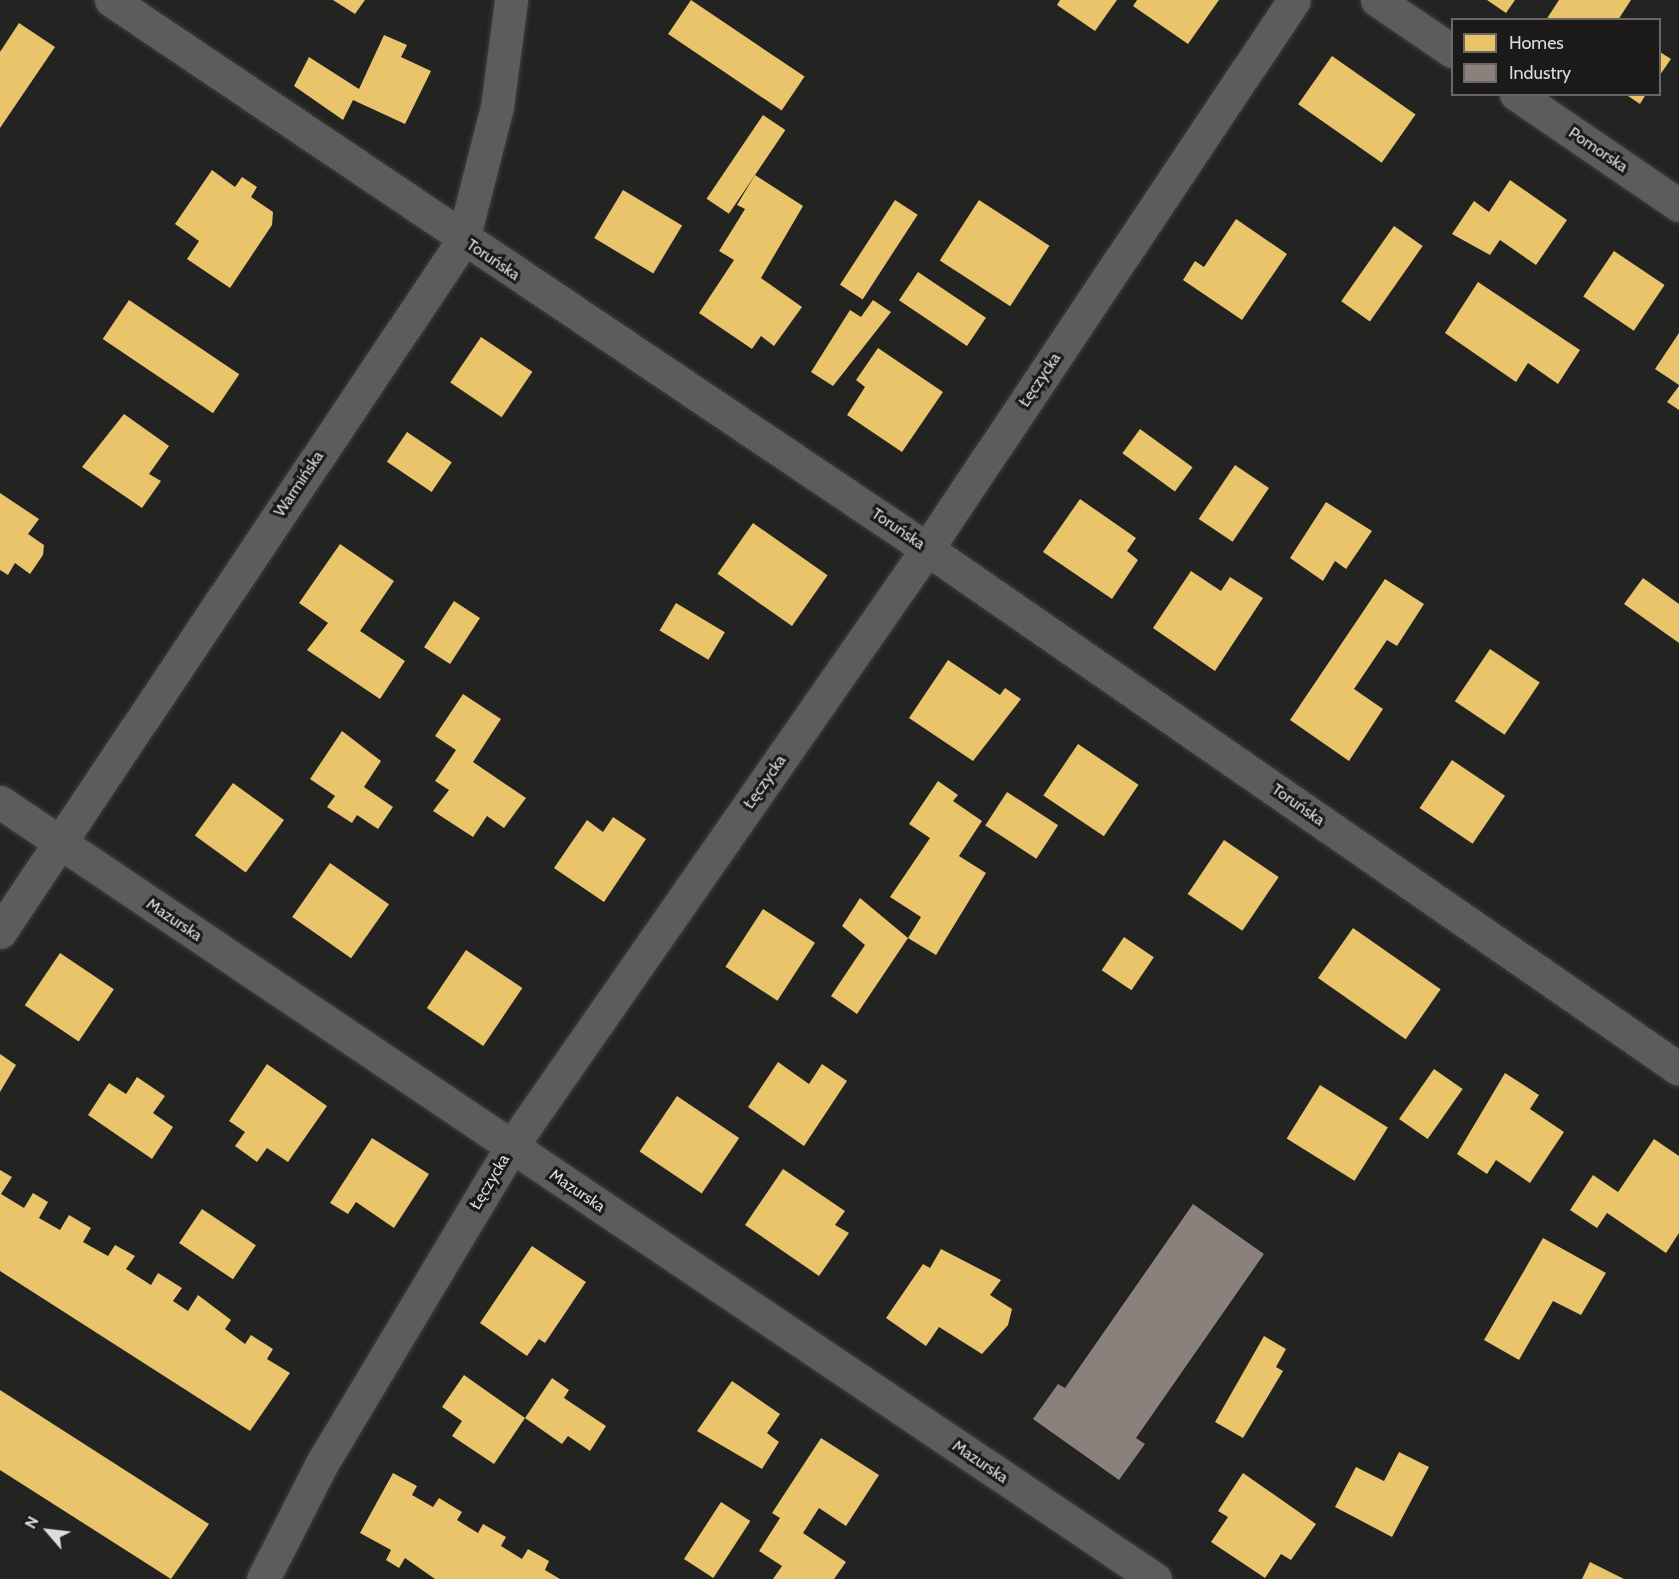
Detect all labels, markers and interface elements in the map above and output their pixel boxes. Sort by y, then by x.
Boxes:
legend [1451,18,1661,96]
text: Homes [1509,32,1564,54]
text: Industry [1509,62,1571,84]
street label: Pomorska [1565,123,1631,177]
street label: Toruńska [463,235,523,285]
street label: Łęczycka [1015,349,1065,411]
street label: Warmińska [270,448,328,520]
street label: Toruńska [868,504,928,554]
street label: Łęczycka [740,752,790,812]
street label: Toruńska [1268,780,1328,830]
street label: Mazurska [143,894,205,946]
street label: Łęczycka [466,1151,514,1213]
street label: Mazurska [546,1165,608,1217]
street label: Mazurska [949,1436,1011,1488]
north arrow [18,1501,78,1561]
text: N [21,1513,43,1532]

